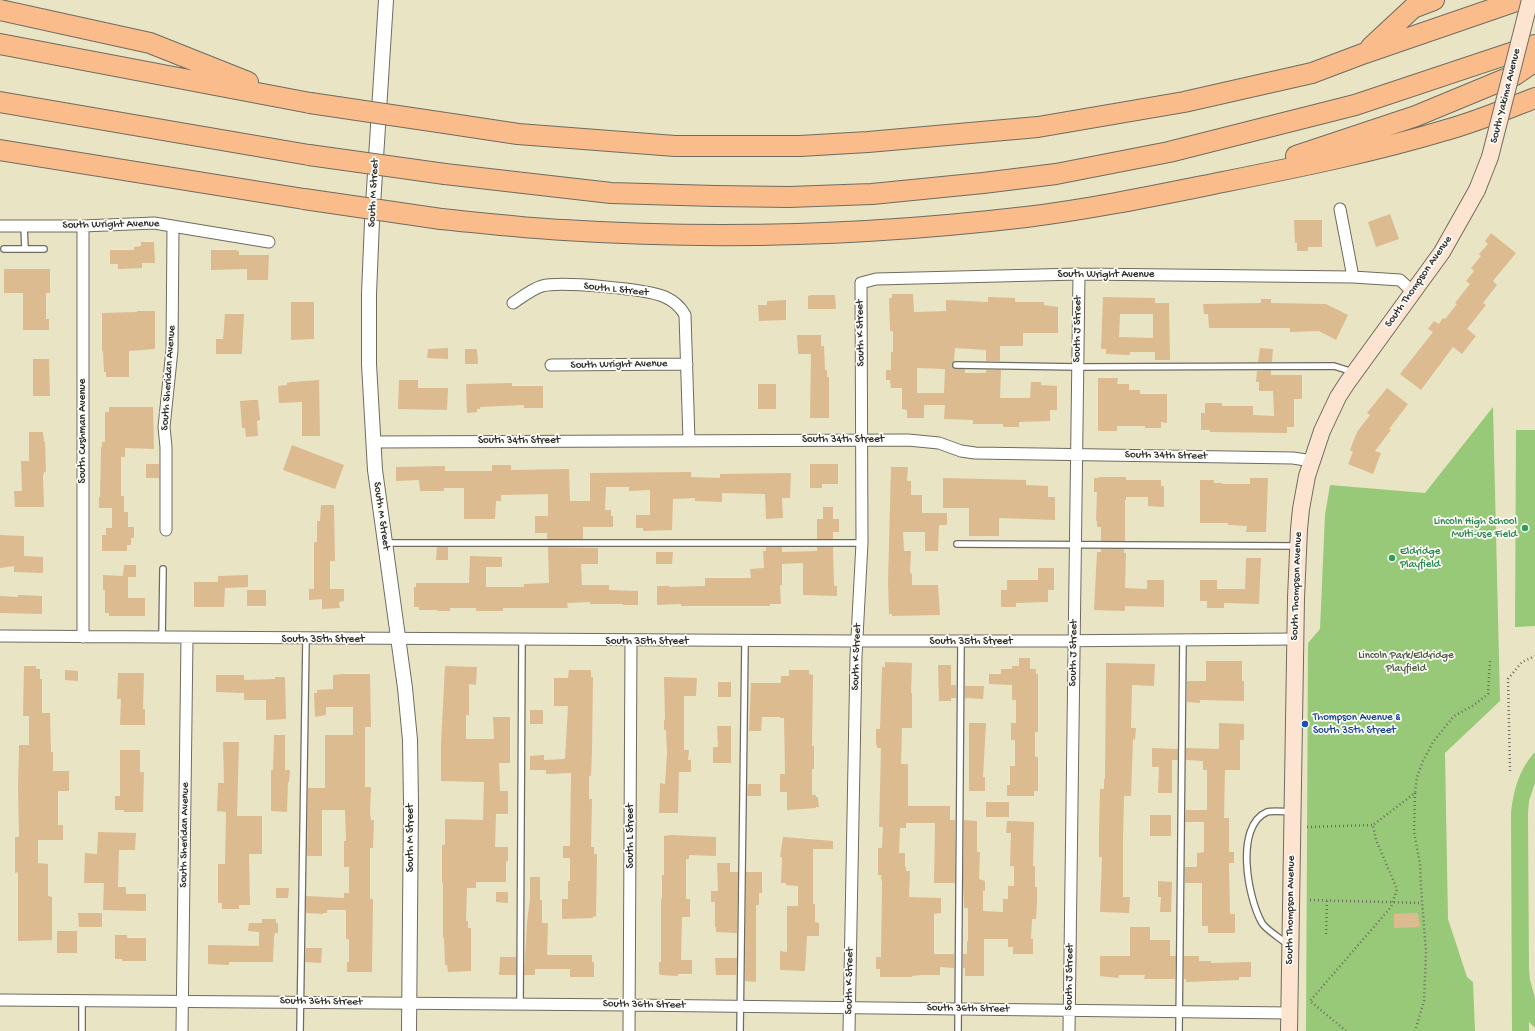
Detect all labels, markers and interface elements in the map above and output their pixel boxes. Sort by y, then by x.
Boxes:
street label: South Yakima Avenue [1488,47,1524,145]
street label: South M Street [366,158,382,228]
street label: South Wright Avenue [62,218,160,232]
street label: South Thompson Avenue [1382,234,1456,330]
street label: South Wright Avenue [1058,268,1154,282]
street label: South L Street [583,280,649,300]
street label: South J Street [1071,296,1085,362]
street label: South K Street [854,299,868,367]
street label: South Sheridan Avenue [159,325,179,431]
street label: South Wright Avenue [570,358,668,372]
street label: South Cushman Avenue [76,379,90,483]
street label: South 34th Street [802,433,884,447]
street label: South 34th Street [478,434,560,448]
street label: South 34th Street [1125,449,1207,463]
street label: South M Street [370,481,392,551]
place label: Lincoln High School Multi-use Field [1434,515,1517,541]
marker: Lincoln High School Multi-use Field [1520,523,1530,533]
street label: South Thompson Avenue [1289,531,1305,641]
place label: Eldridge Playfield [1400,545,1440,571]
marker: Eldridge Playfield [1387,553,1397,563]
street label: South J Street [1067,620,1081,686]
street label: South K Street [849,623,865,691]
street label: South 35th Street [282,633,364,647]
street label: South 35th Street [606,635,688,649]
street label: South 35th Street [930,635,1012,649]
park label: Lincoln Park/Eldridge Playfield [1358,649,1454,675]
place label: Thompson Avenue & South 35th Street [1313,711,1400,737]
marker: Thompson Avenue & South 35th Street [1300,719,1310,729]
street label: South Sheridan Avenue [177,782,193,888]
street label: South M Street [404,804,418,872]
street label: South L Street [624,804,638,868]
street label: South Thompson Avenue [1283,856,1299,964]
street label: South J Street [1063,944,1077,1010]
street label: South K Street [843,947,857,1015]
street label: South 36th Street [280,995,362,1009]
street label: South 36th Street [603,998,685,1012]
street label: South 36th Street [927,1002,1009,1016]

